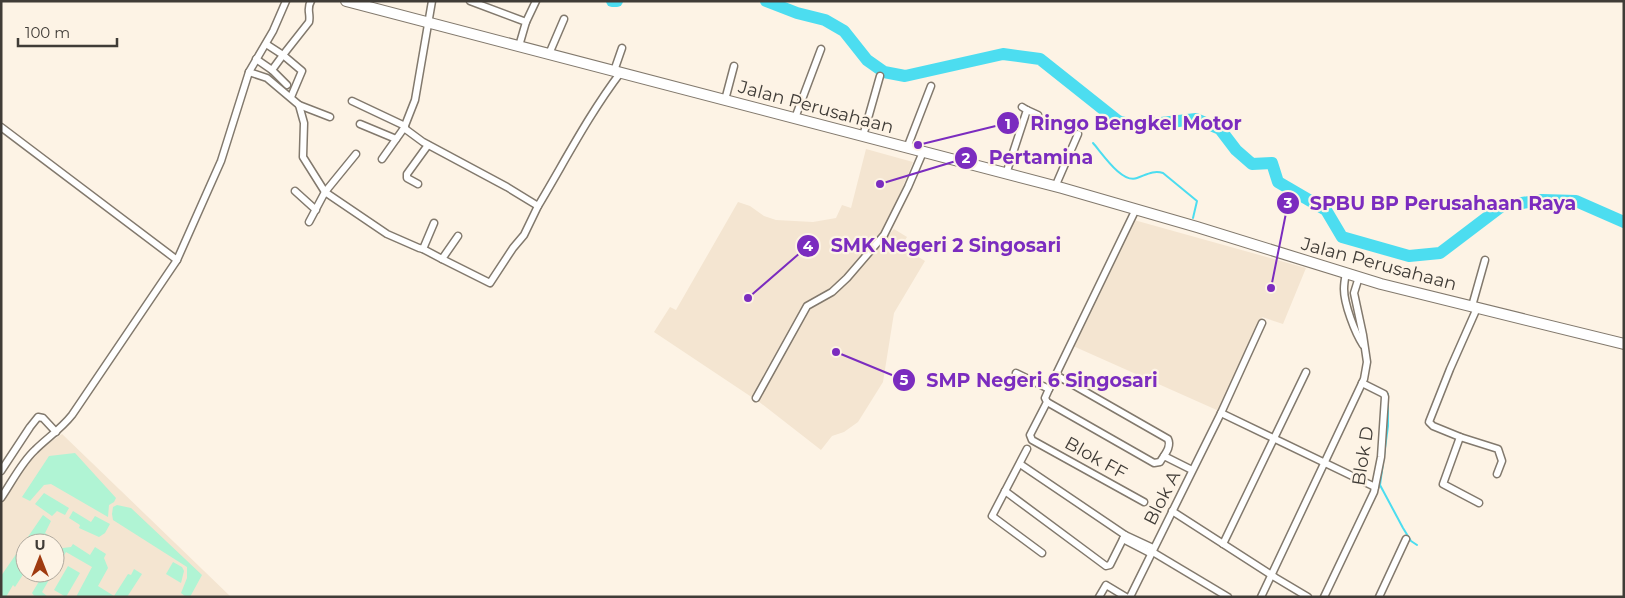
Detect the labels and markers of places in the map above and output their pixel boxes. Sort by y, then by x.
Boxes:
callout: Ringo Bengkel Motor [995,106,1252,140]
callout: Pertamina [954,141,1103,175]
callout: SPBU BP Perusahaan Raya [1275,186,1586,220]
callout: SMK Negeri 2 Singosari [796,229,1071,263]
callout: SMP Negeri 6 Singosari [892,363,1168,397]

